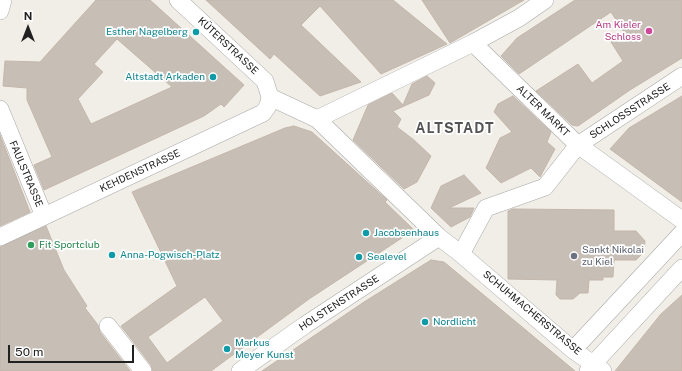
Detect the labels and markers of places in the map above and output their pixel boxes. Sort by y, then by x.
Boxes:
place label: Am Kieler Schloss [596,19,641,42]
place label: Esther Nagelberg [106,26,188,38]
marker: Am Kieler Schloss [644,26,654,36]
marker: Esther Nagelberg [191,27,201,37]
place label: Altstadt Arkaden [125,71,205,83]
marker: Altstadt Arkaden [208,72,218,82]
place label: Jacobsenhaus [374,227,439,239]
marker: Jacobsenhaus [361,228,371,238]
place label: Fit Sportclub [39,239,100,251]
marker: Fit Sportclub [26,240,36,250]
place label: Sankt Nikolai zu Kiel [582,244,644,268]
place label: Anna-Pogwisch-Platz [120,249,220,261]
marker: Anna-Pogwisch-Platz [107,250,117,260]
place label: Sealevel [367,251,407,263]
marker: Sankt Nikolai zu Kiel [569,251,579,261]
marker: Sealevel [354,252,364,262]
place label: Nordlicht [433,316,476,328]
marker: Nordlicht [420,317,430,327]
place label: Markus Meyer Kunst [235,337,294,360]
marker: Markus Meyer Kunst [222,344,232,354]

